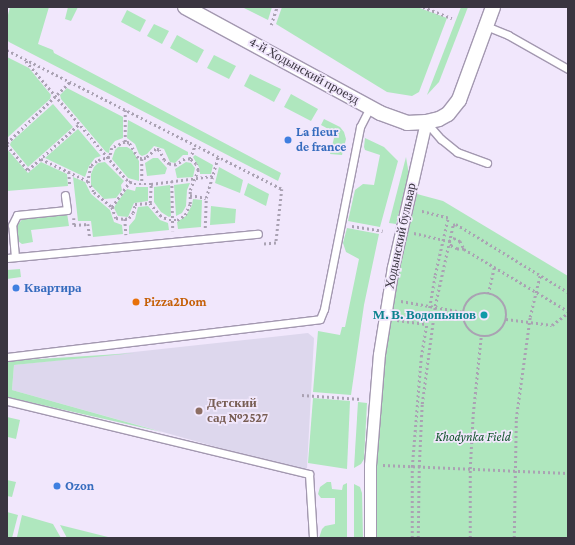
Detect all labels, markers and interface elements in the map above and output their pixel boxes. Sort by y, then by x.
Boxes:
street label: 4-й Ходынский проезд [246,34,362,108]
place label: La fleur de france [296,125,346,156]
marker: La fleur de france [283,135,293,145]
street label: Ходынский бульвар [382,181,420,291]
place label: Квартира [24,280,82,296]
marker: Квартира [11,283,21,293]
place label: Pizza2Dom [144,294,207,310]
marker: Pizza2Dom [131,297,141,307]
place label: М. В. Водопьянов [373,307,476,323]
marker: М. В. Водопьянов [479,310,489,320]
place label: Детский сад №2527 [207,396,268,427]
marker: Детский сад №2527 [194,406,204,416]
park label: Khodynka Field [435,429,511,445]
place label: Ozon [65,478,94,494]
marker: Ozon [52,481,62,491]

